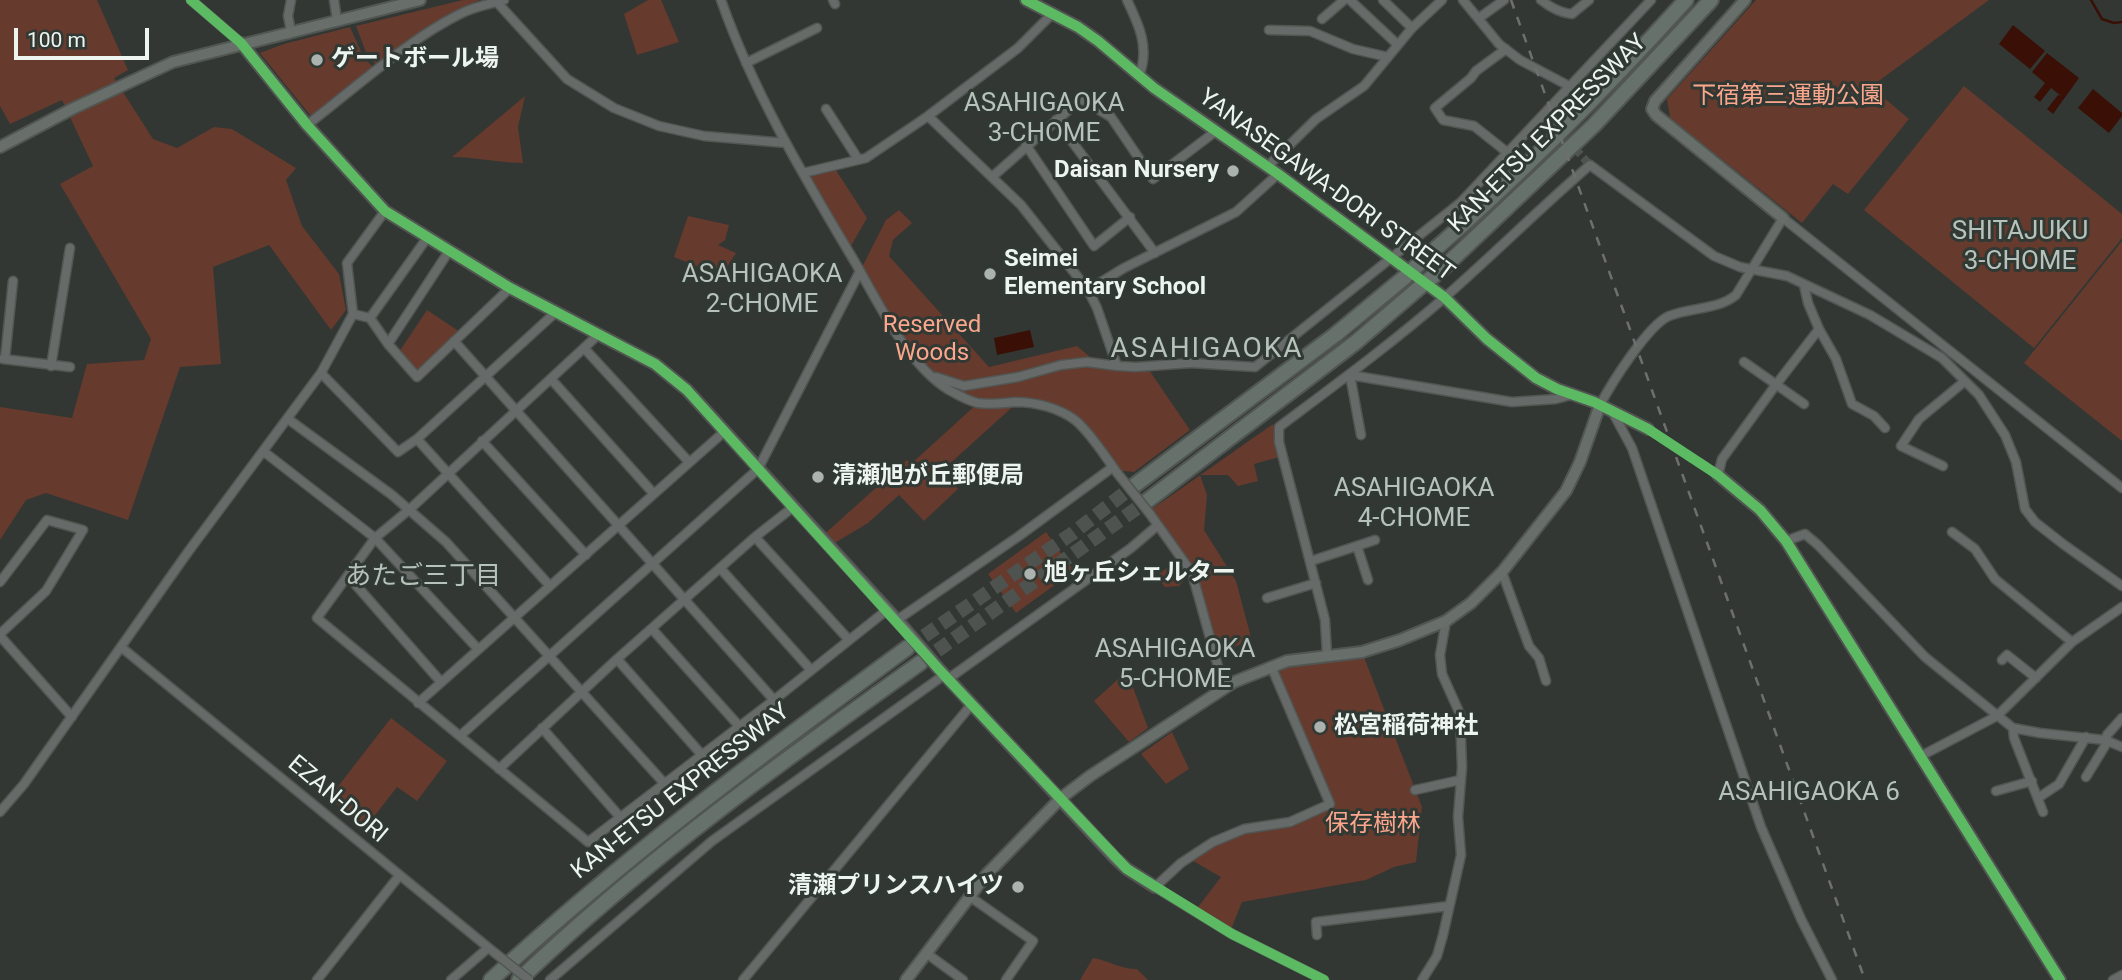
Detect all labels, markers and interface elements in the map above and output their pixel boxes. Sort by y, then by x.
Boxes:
scale bar [18,14,152,58]
text: 100 m [27,28,86,52]
street label: KAN-ETSU EXPRESSWAY [1443,29,1653,239]
place label: ゲートボール場 [331,46,499,74]
marker: ゲートボール場 [309,52,325,68]
park label: 下宿第三運動公園 [1692,83,1884,111]
street label: YANASEGAWA-DORI STREET [1193,84,1459,288]
district label: ASAHIGAOKA 3-CHOME [955,88,1133,150]
place label: Daisan Nursery [1054,157,1219,185]
marker: Daisan Nursery [1225,163,1241,179]
district label: SHITAJUKU 3-CHOME [1944,216,2096,278]
place label: Seimei Elementary School [1004,246,1206,302]
district label: ASAHIGAOKA 2-CHOME [673,259,851,320]
marker: Seimei Elementary School [982,266,998,282]
park label: Reserved Woods [883,312,981,368]
district label: ASAHIGAOKA [1112,333,1302,367]
place label: 清瀬旭が丘郵便局 [832,463,1024,491]
marker: 清瀬旭が丘郵便局 [810,469,826,485]
district label: ASAHIGAOKA 4-CHOME [1325,473,1503,534]
place label: 旭ヶ丘シェルター [1044,560,1236,588]
district label: あたご三丁目 [345,561,501,593]
marker: 旭ヶ丘シェルター [1022,566,1038,582]
district label: ASAHIGAOKA 5-CHOME [1086,634,1264,696]
street label: KAN-ETSU EXPRESSWAY [566,698,796,886]
place label: 松宮稲荷神社 [1334,713,1478,741]
marker: 松宮稲荷神社 [1312,719,1328,735]
street label: EZAN-DORI [281,750,393,850]
district label: ASAHIGAOKA 6 [1708,777,1910,809]
park label: 保存樹林 [1325,811,1421,839]
place label: 清瀬プリンスハイツ [788,873,1004,901]
marker: 清瀬プリンスハイツ [1010,879,1026,895]

